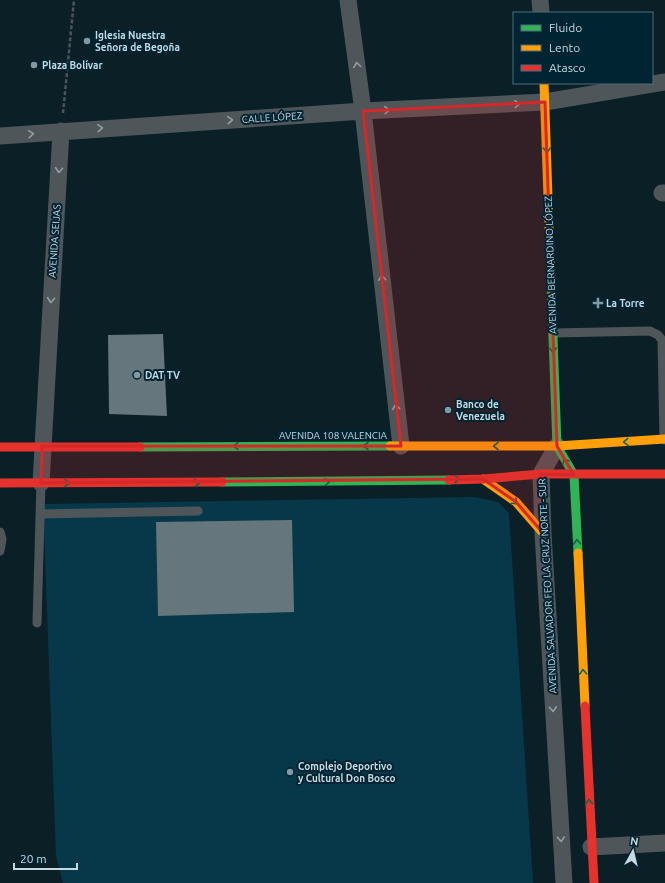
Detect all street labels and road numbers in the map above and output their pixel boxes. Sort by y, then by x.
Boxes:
street label: CALLE LÓPEZ [241,109,303,125]
street label: AVENIDA BERNARDINO LÓPEZ [542,195,558,334]
street label: AVENIDA SEIJAS [46,204,63,278]
street label: AVENIDA 108 VALENCIA [279,430,387,441]
street label: AVENIDA SALVADOR FEO LA CRUZ NORTE - SUR [536,478,559,694]

